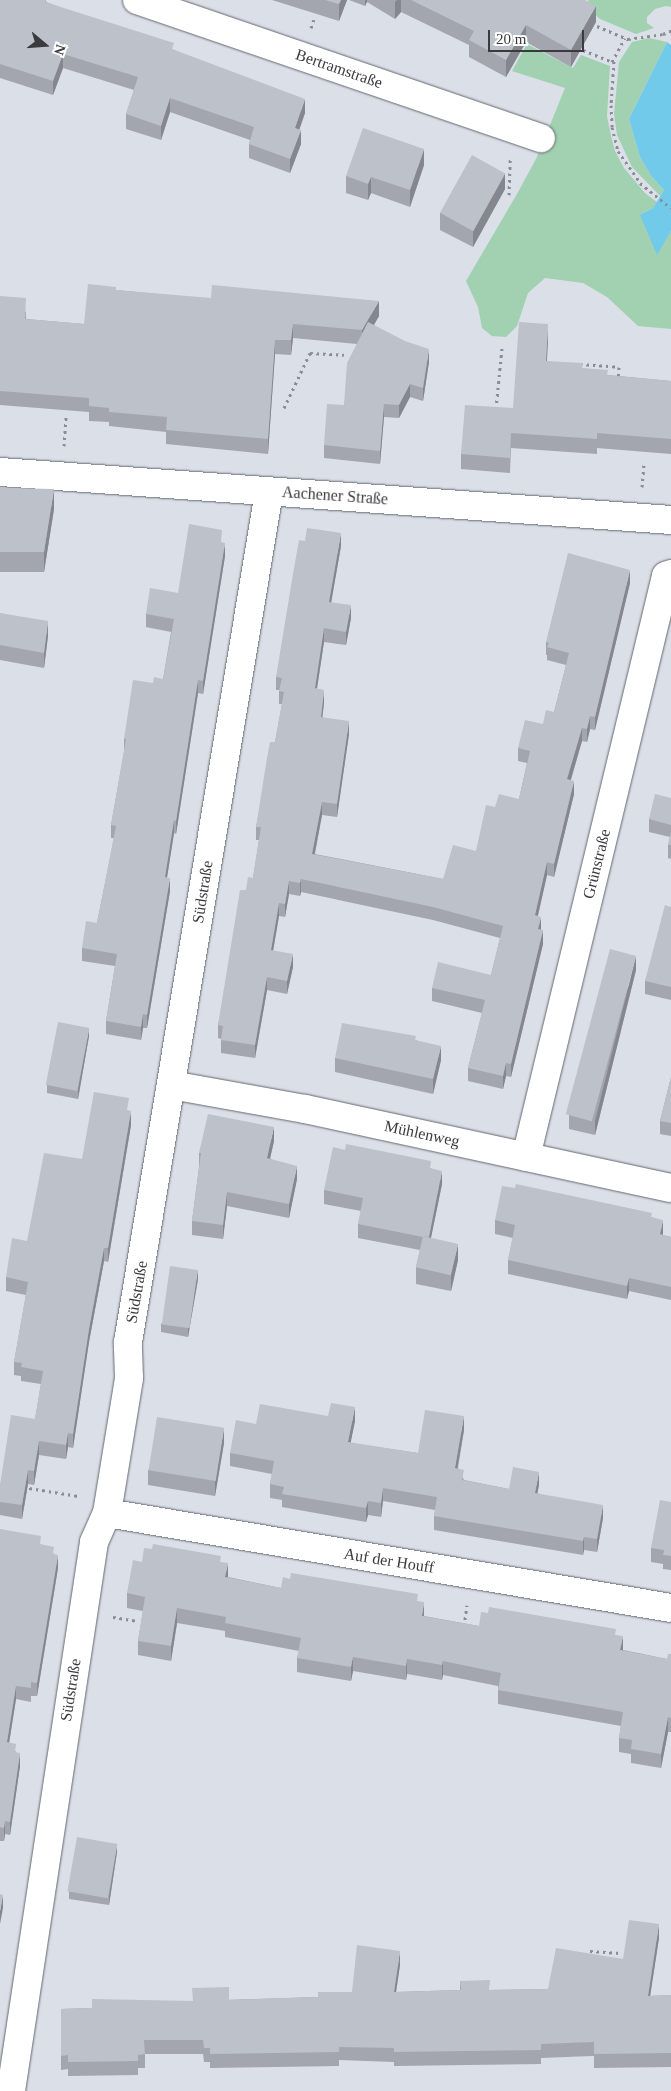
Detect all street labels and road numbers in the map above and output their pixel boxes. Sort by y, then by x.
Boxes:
street label: Bertramstraße [293,45,385,93]
street label: Aachener Straße [281,483,389,509]
street label: Grünstraße [579,827,615,901]
street label: Südstraße [189,859,217,925]
street label: Mühlenweg [383,1117,461,1151]
street label: Südstraße [122,1259,152,1325]
street label: Auf der Houff [342,1544,436,1578]
street label: Südstraße [57,1657,85,1723]

